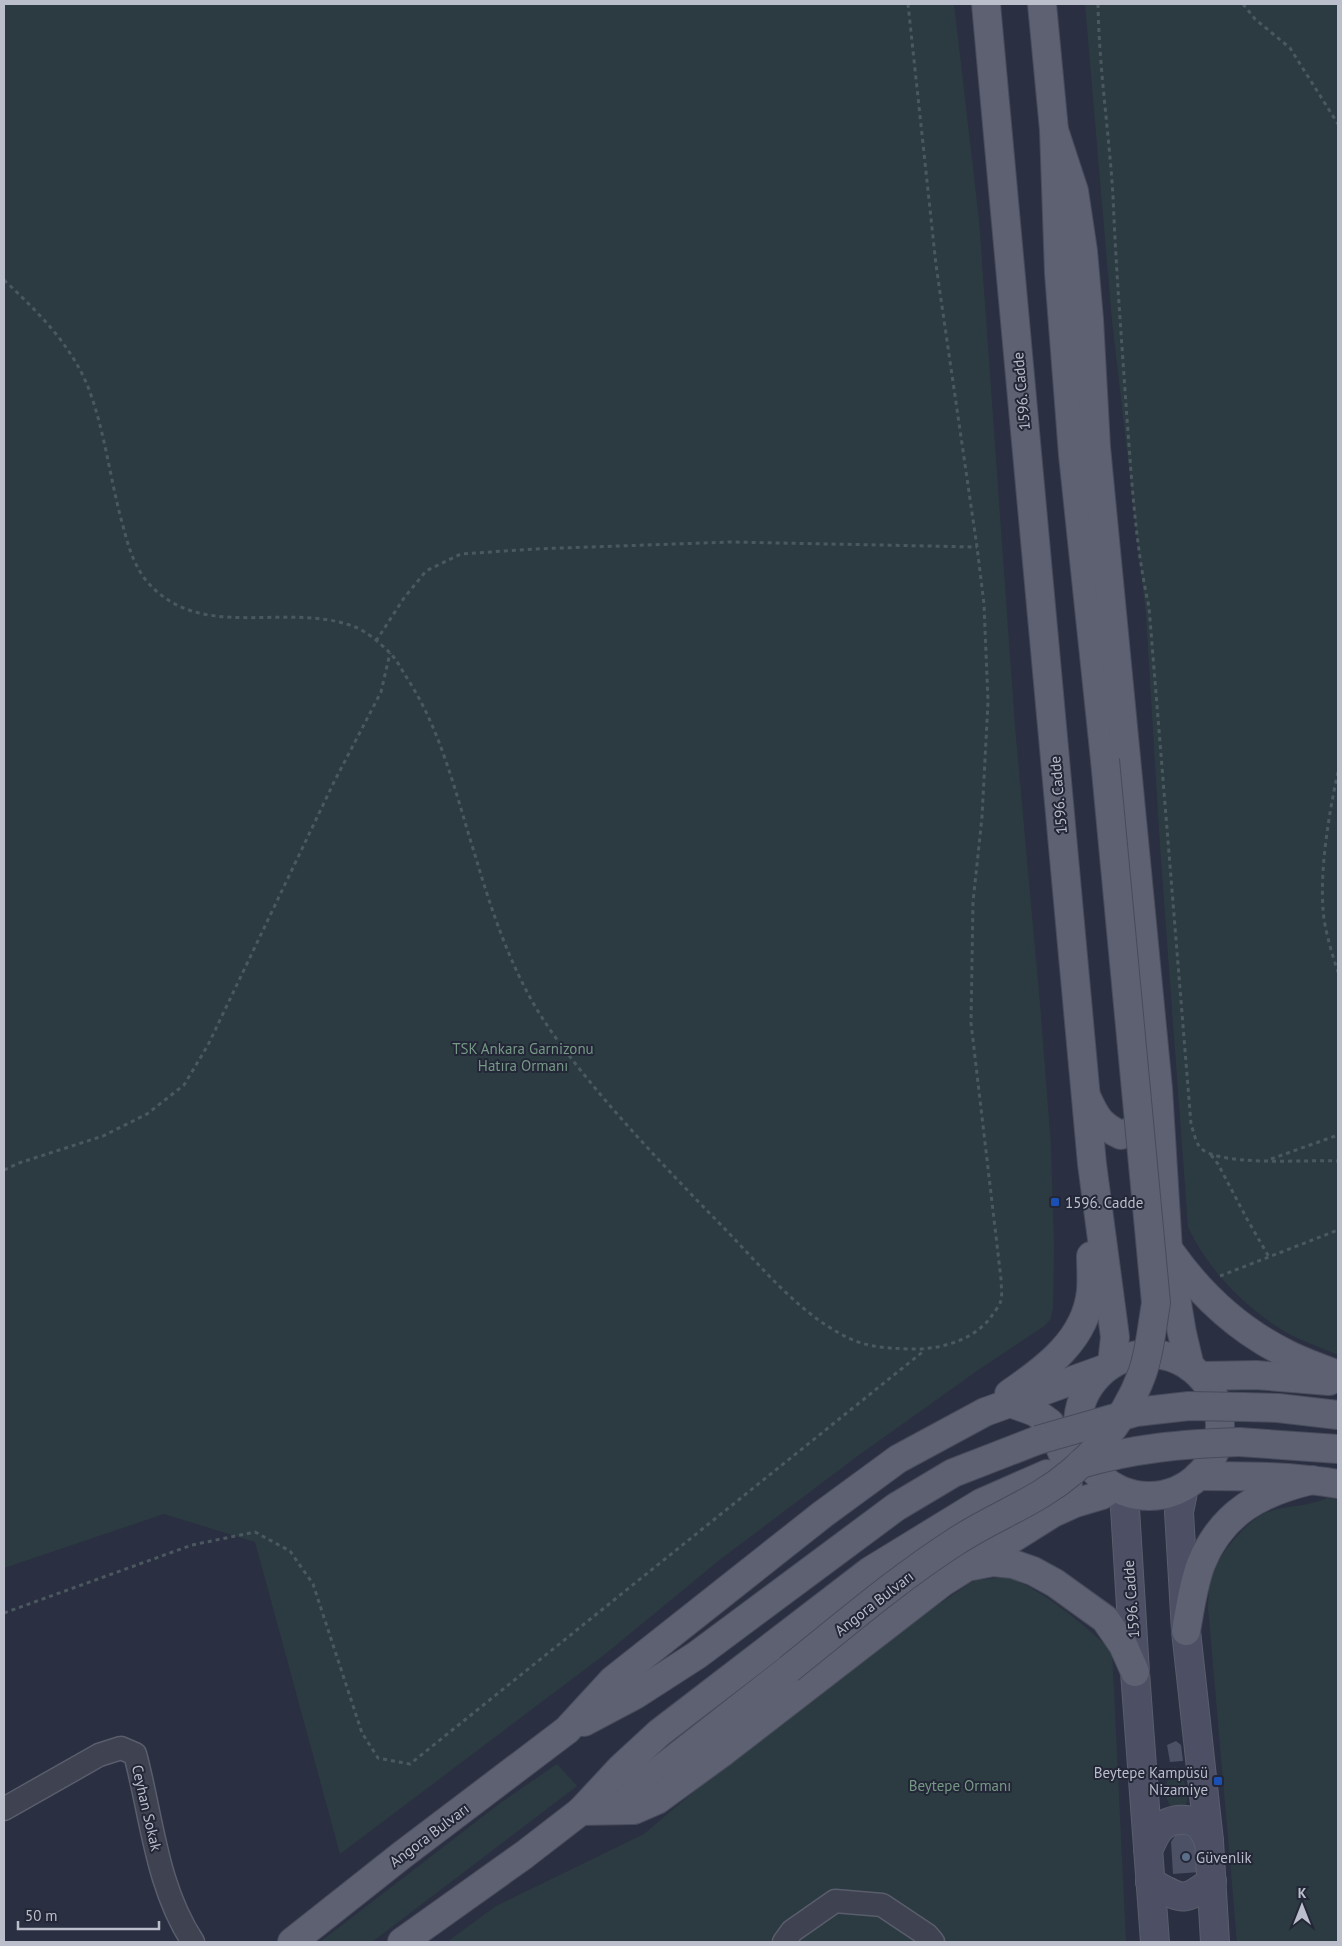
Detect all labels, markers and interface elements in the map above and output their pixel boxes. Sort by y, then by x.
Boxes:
street label: 1596. Cadde [1008,351,1034,431]
street label: 1596. Cadde [1045,755,1071,835]
park label: TSK Ankara Garnizonu Hatıra Ormanı [452,1039,594,1075]
place label: 1596. Cadde [1065,1193,1143,1212]
marker: 1596. Cadde [1049,1196,1061,1208]
street label: 1596. Cadde [1119,1559,1143,1639]
street label: Angora Bulvarı [831,1566,917,1640]
street label: Ceyhan Sokak [128,1763,166,1854]
place label: Beytepe Kampüsü Nizamiye [1094,1763,1208,1799]
marker: Beytepe Kampüsü Nizamiye [1212,1775,1224,1787]
park label: Beytepe Ormanı [909,1776,1011,1795]
street label: Angora Bulvarı [385,1799,473,1871]
place label: Güvenlik [1196,1848,1253,1867]
marker: Güvenlik [1180,1851,1192,1863]
north arrow [1277,1881,1327,1931]
text: K [1298,1884,1307,1902]
scale bar [18,1898,159,1930]
text: 50 m [25,1906,58,1925]

